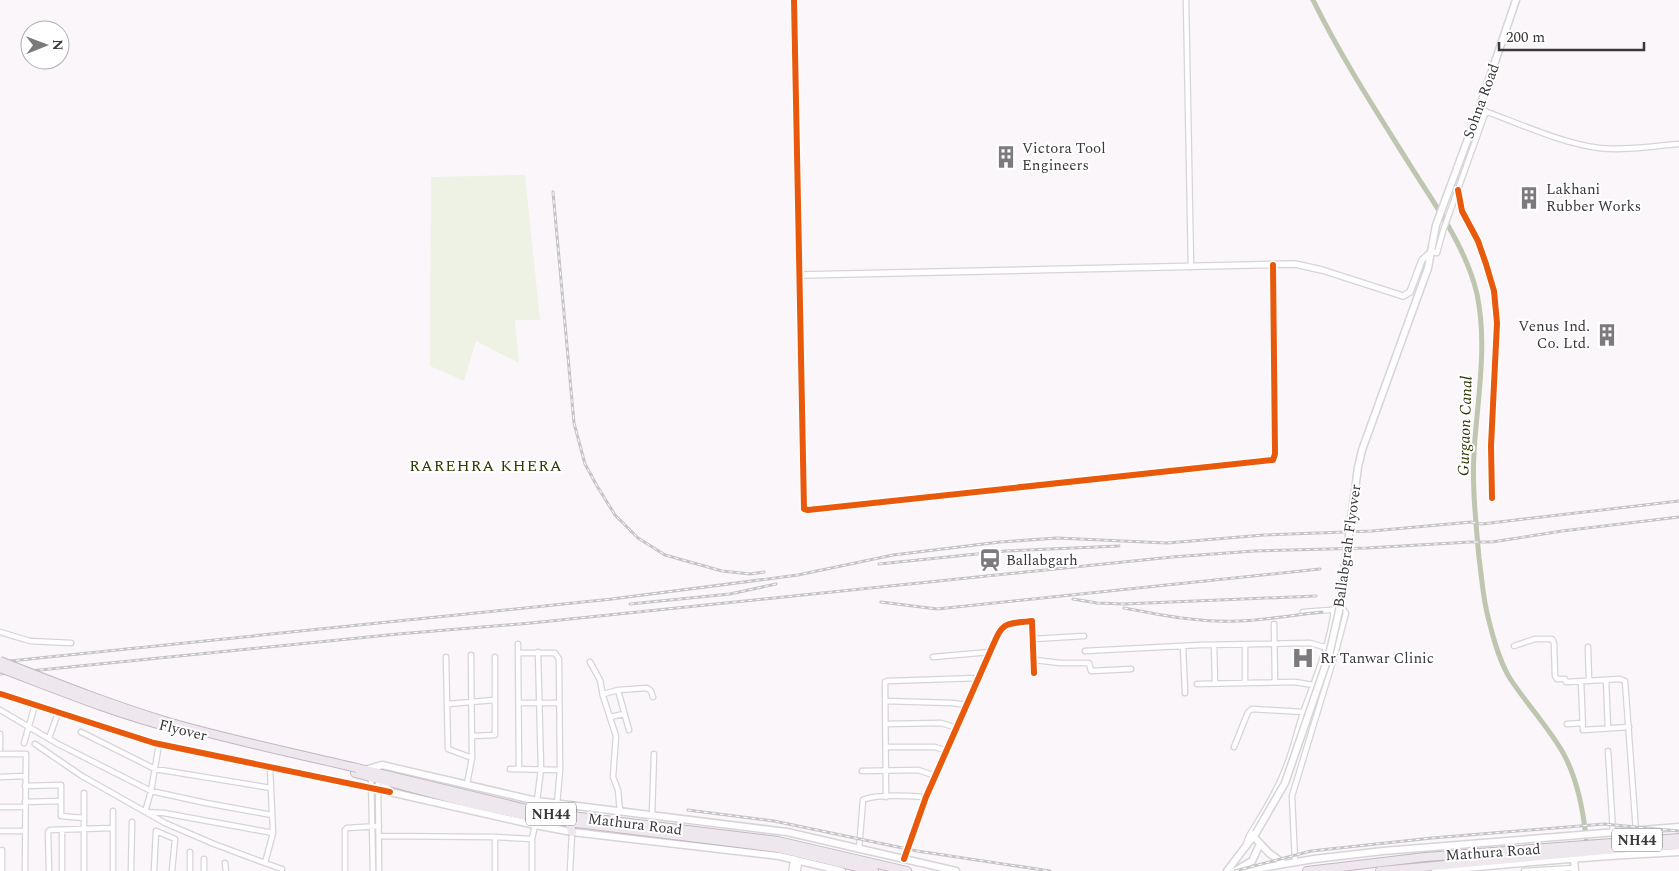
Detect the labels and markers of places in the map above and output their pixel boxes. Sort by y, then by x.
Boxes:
place label: Victora Tool Engineers [1022,137,1106,177]
building icon: Victora Tool Engineers [993,144,1019,170]
place label: Lakhani Rubber Works [1546,178,1641,218]
building icon: Lakhani Rubber Works [1516,185,1542,211]
place label: Venus Ind. Co. Ltd. [1518,315,1590,355]
building icon: Venus Ind. Co. Ltd. [1594,322,1620,348]
station icon: Ballabgarh [977,547,1003,573]
place label: Ballabgarh [1006,549,1078,572]
hospital icon: Rr Tanwar Clinic [1290,645,1316,671]
place label: Rr Tanwar Clinic [1320,647,1434,670]

